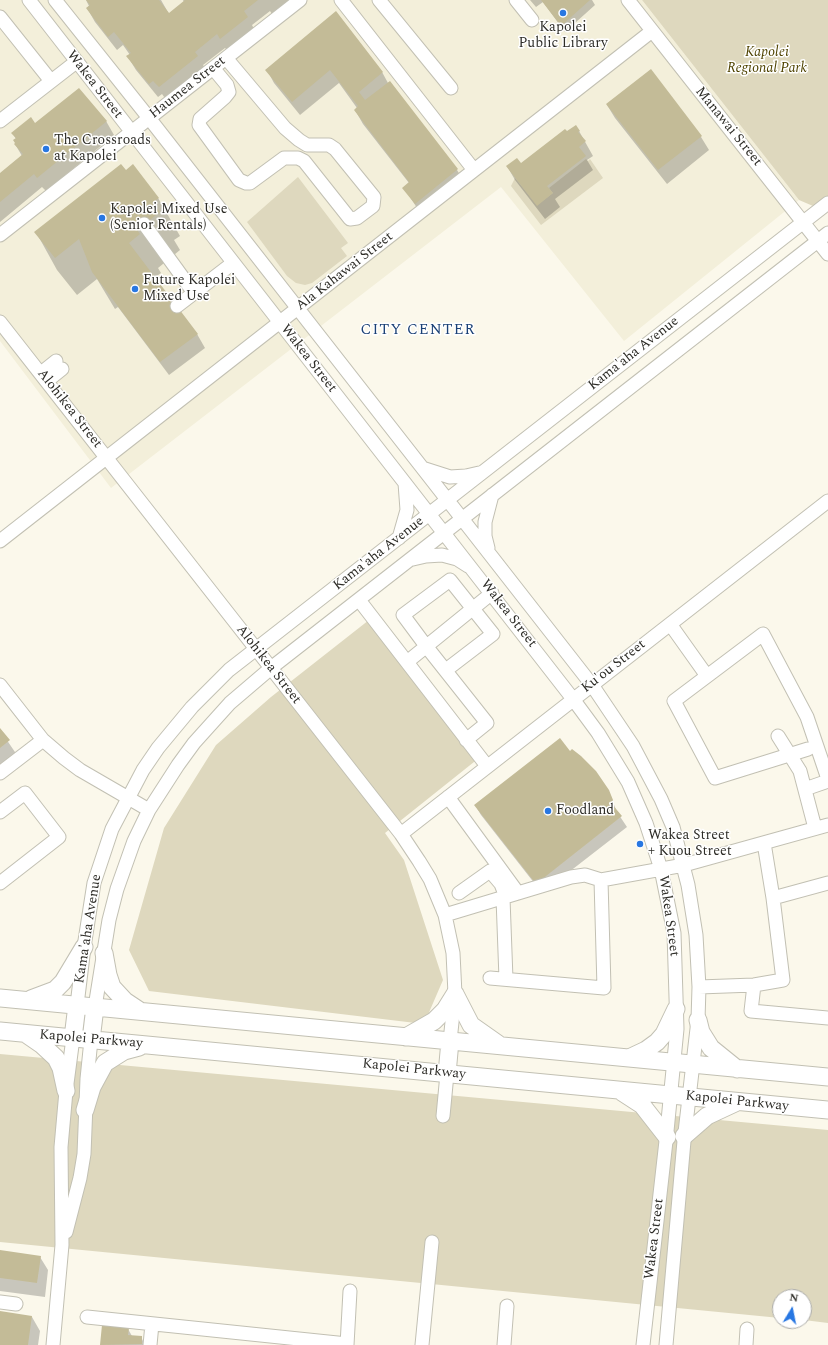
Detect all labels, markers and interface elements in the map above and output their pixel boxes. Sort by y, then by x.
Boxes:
marker: Kapolei Public Library [558,8,568,18]
place label: Kapolei Public Library [518,20,608,52]
park label: Kapolei Regional Park [727,45,807,78]
street label: Wakea Street [62,48,126,122]
street label: Haumea Street [147,53,229,123]
street label: Manawai Street [691,84,765,170]
place label: The Crossroads at Kapolei [54,133,151,166]
marker: The Crossroads at Kapolei [41,144,51,154]
place label: Kapolei Mixed Use (Senior Rentals) [110,202,228,234]
marker: Kapolei Mixed Use (Senior Rentals) [97,213,107,223]
street label: Ala Kahawai Street [293,229,397,315]
place label: Future Kapolei Mixed Use [143,273,235,306]
marker: Future Kapolei Mixed Use [130,284,140,294]
street label: Kama'aha Avenue [585,313,683,395]
street label: Wakea Street [276,322,340,396]
district label: CITY CENTER [361,322,475,340]
street label: Alohikea Street [33,366,105,452]
street label: Kama'aha Avenue [330,513,428,595]
street label: Wakea Street [476,577,540,651]
street label: Alohikea Street [232,622,304,708]
street label: Ku'ou Street [579,637,649,697]
place label: Foodland [556,803,614,819]
marker: Foodland [543,806,553,816]
place label: Wakea Street + Kuou Street [648,828,732,860]
marker: Wakea Street + Kuou Street [635,839,645,849]
street label: Kama'aha Avenue [72,873,106,985]
street label: Wakea Street [654,874,682,958]
street label: Kapolei Parkway [39,1027,143,1053]
street label: Kapolei Parkway [361,1056,467,1084]
street label: Kapolei Parkway [684,1088,790,1116]
street label: Wakea Street [642,1197,668,1281]
north arrow [772,1289,812,1329]
text: N [788,1289,800,1307]

